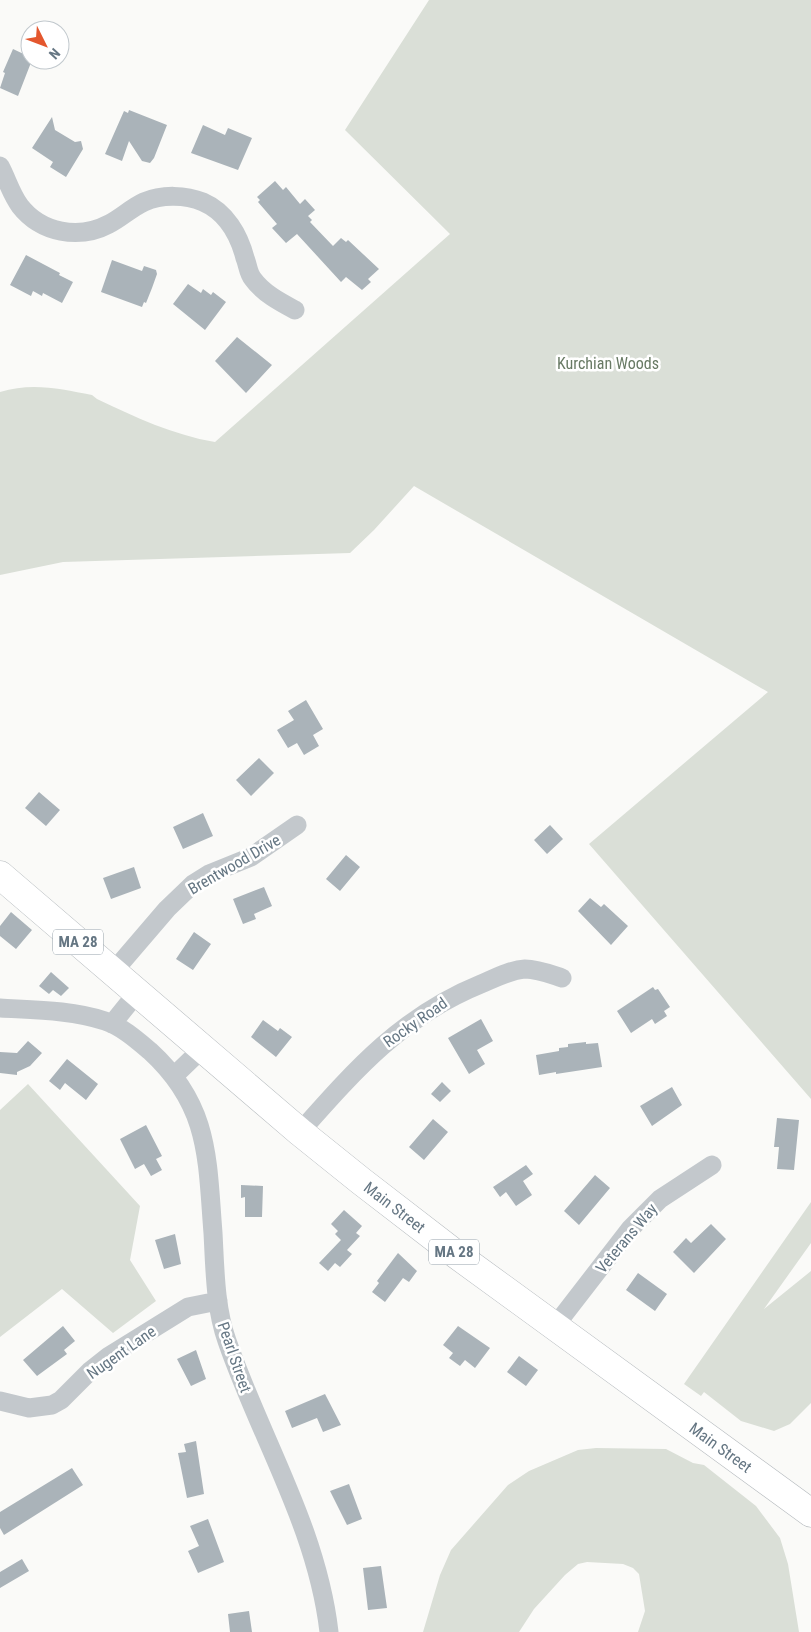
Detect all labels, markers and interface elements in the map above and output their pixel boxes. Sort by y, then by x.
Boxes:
north arrow [20,20,70,70]
text: N [46,45,63,62]
park label: Kurchian Woods [557,354,659,373]
street label: Brentwood Drive [185,830,284,899]
road number: MA 28 [53,930,103,954]
street label: Rocky Road [380,994,451,1051]
street label: Main Street [360,1178,429,1237]
street label: Veterans Way [592,1199,661,1277]
road number: MA 28 [429,1240,479,1264]
street label: Pearl Street [214,1319,256,1395]
street label: Nugent Lane [83,1322,159,1383]
street label: Main Street [686,1419,756,1477]

